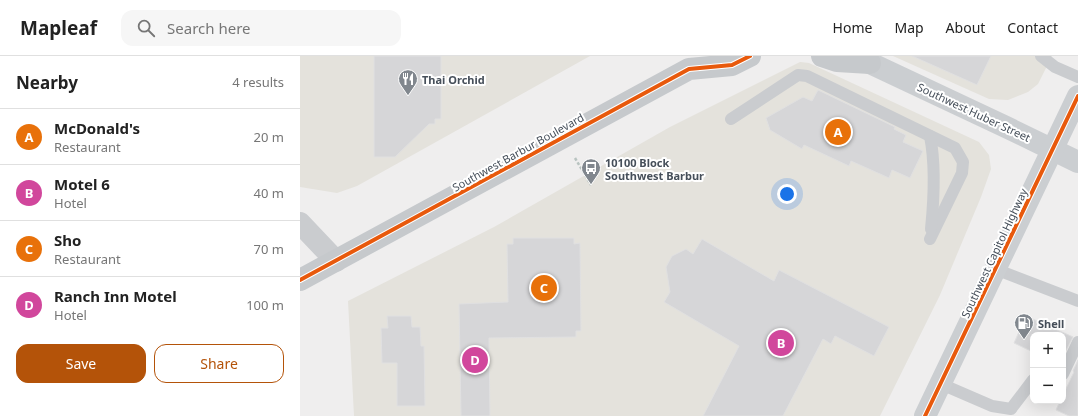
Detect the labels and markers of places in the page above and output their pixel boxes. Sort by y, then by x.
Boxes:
restaurant icon: Thai Orchid [397,68,419,96]
place label: Thai Orchid [422,72,485,87]
pin: A [825,117,851,147]
place label: 10100 Block Southwest Barbur [605,155,704,183]
bus stop icon: 10100 Block Southwest Barbur [580,157,602,185]
pin: C [531,273,557,303]
fuel station icon: Shell [1013,312,1035,340]
place label: Shell [1038,316,1064,331]
pin: B [768,328,794,358]
pin: D [462,345,488,375]

